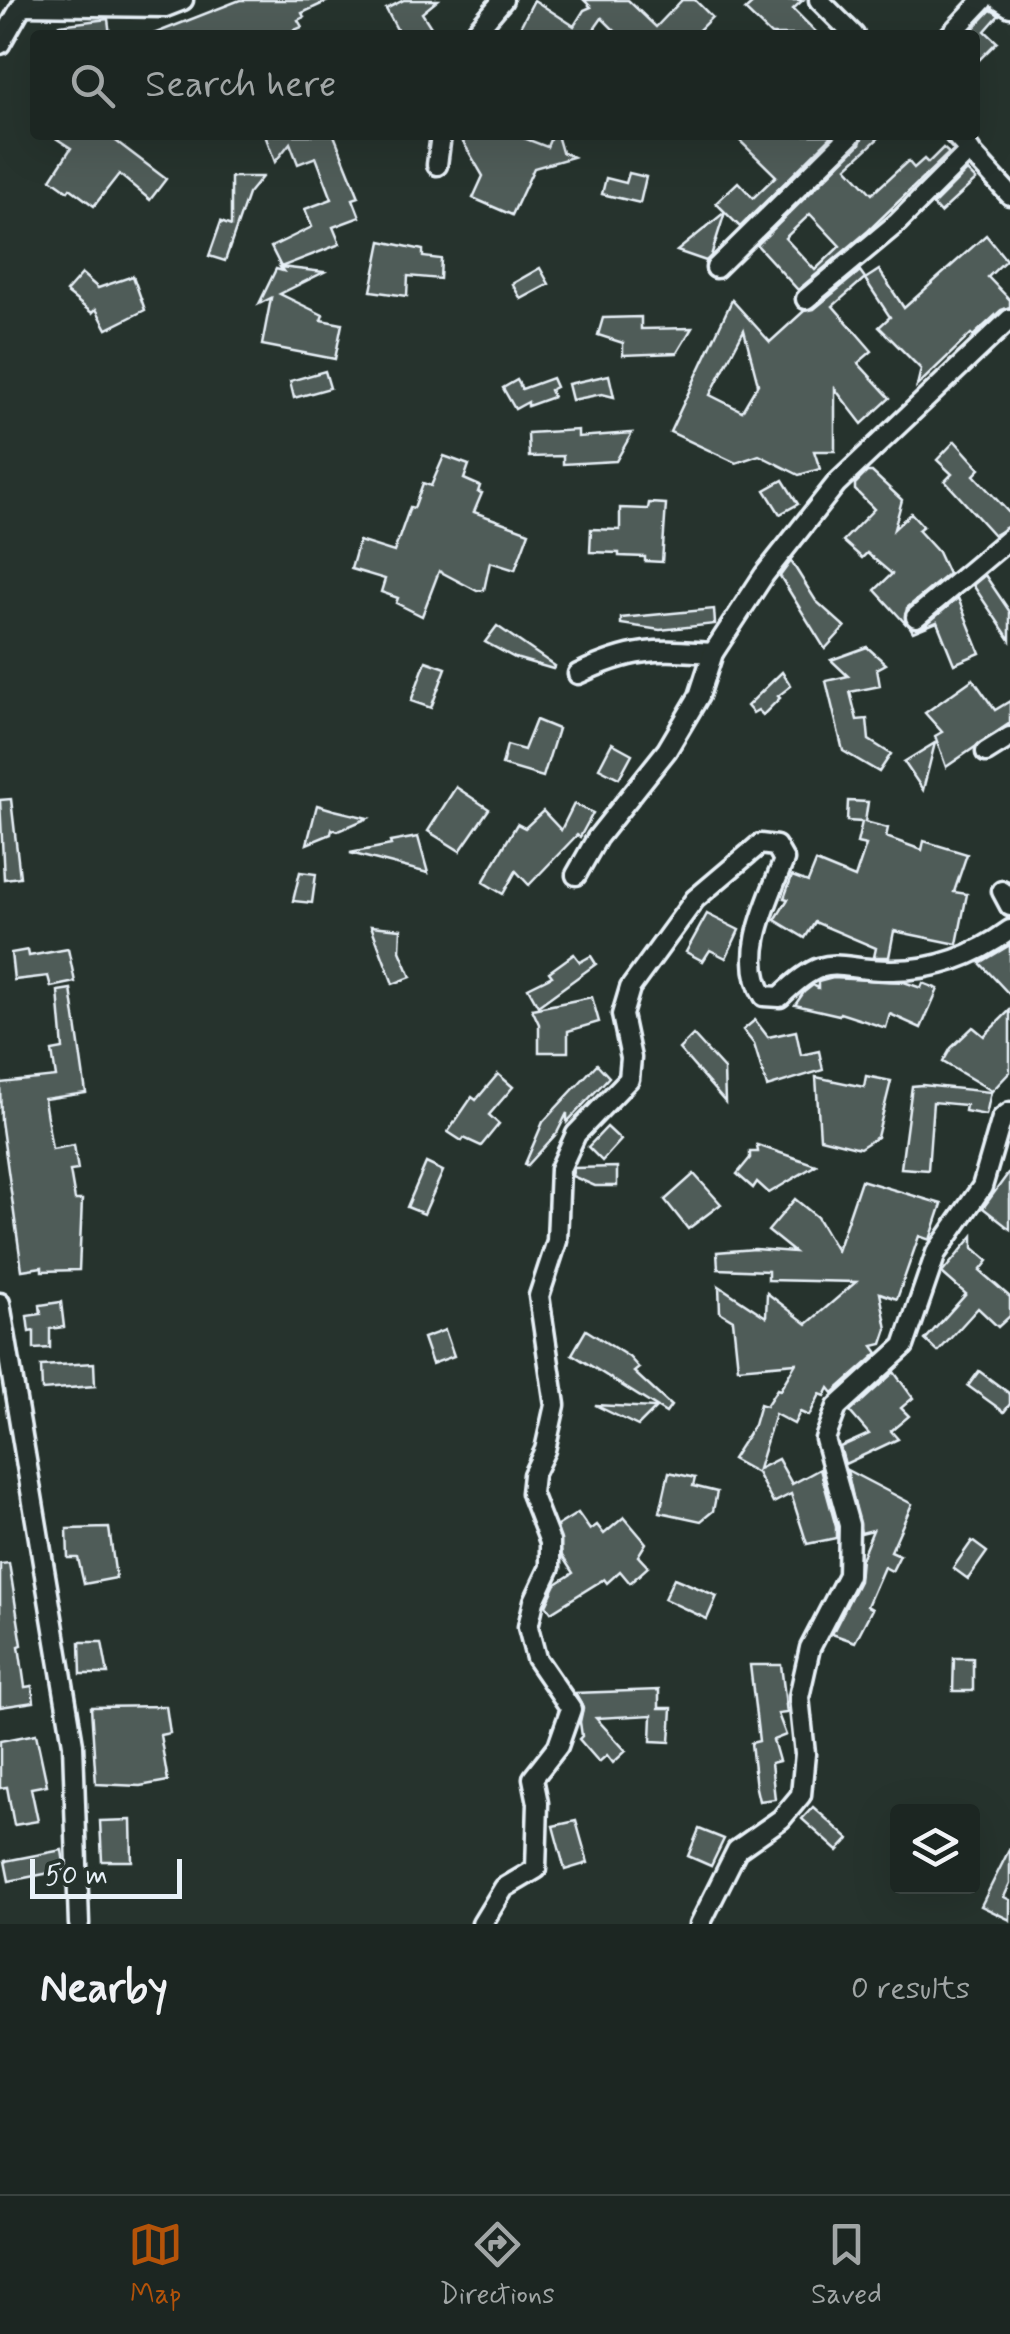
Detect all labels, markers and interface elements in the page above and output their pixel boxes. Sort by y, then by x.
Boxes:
search box [30,30,980,140]
icon: search [65,58,120,113]
text: Search here [145,61,336,110]
map controls [890,1804,980,1894]
button: layers [890,1804,980,1894]
scale bar [30,1854,182,1898]
text: 50 m [45,1858,108,1895]
text: Nearby [40,1962,168,2017]
text: 0 results [851,1968,970,2010]
tab: Map [128,2217,183,2314]
tab: Directions [440,2217,555,2314]
tab: Saved [811,2217,882,2314]

